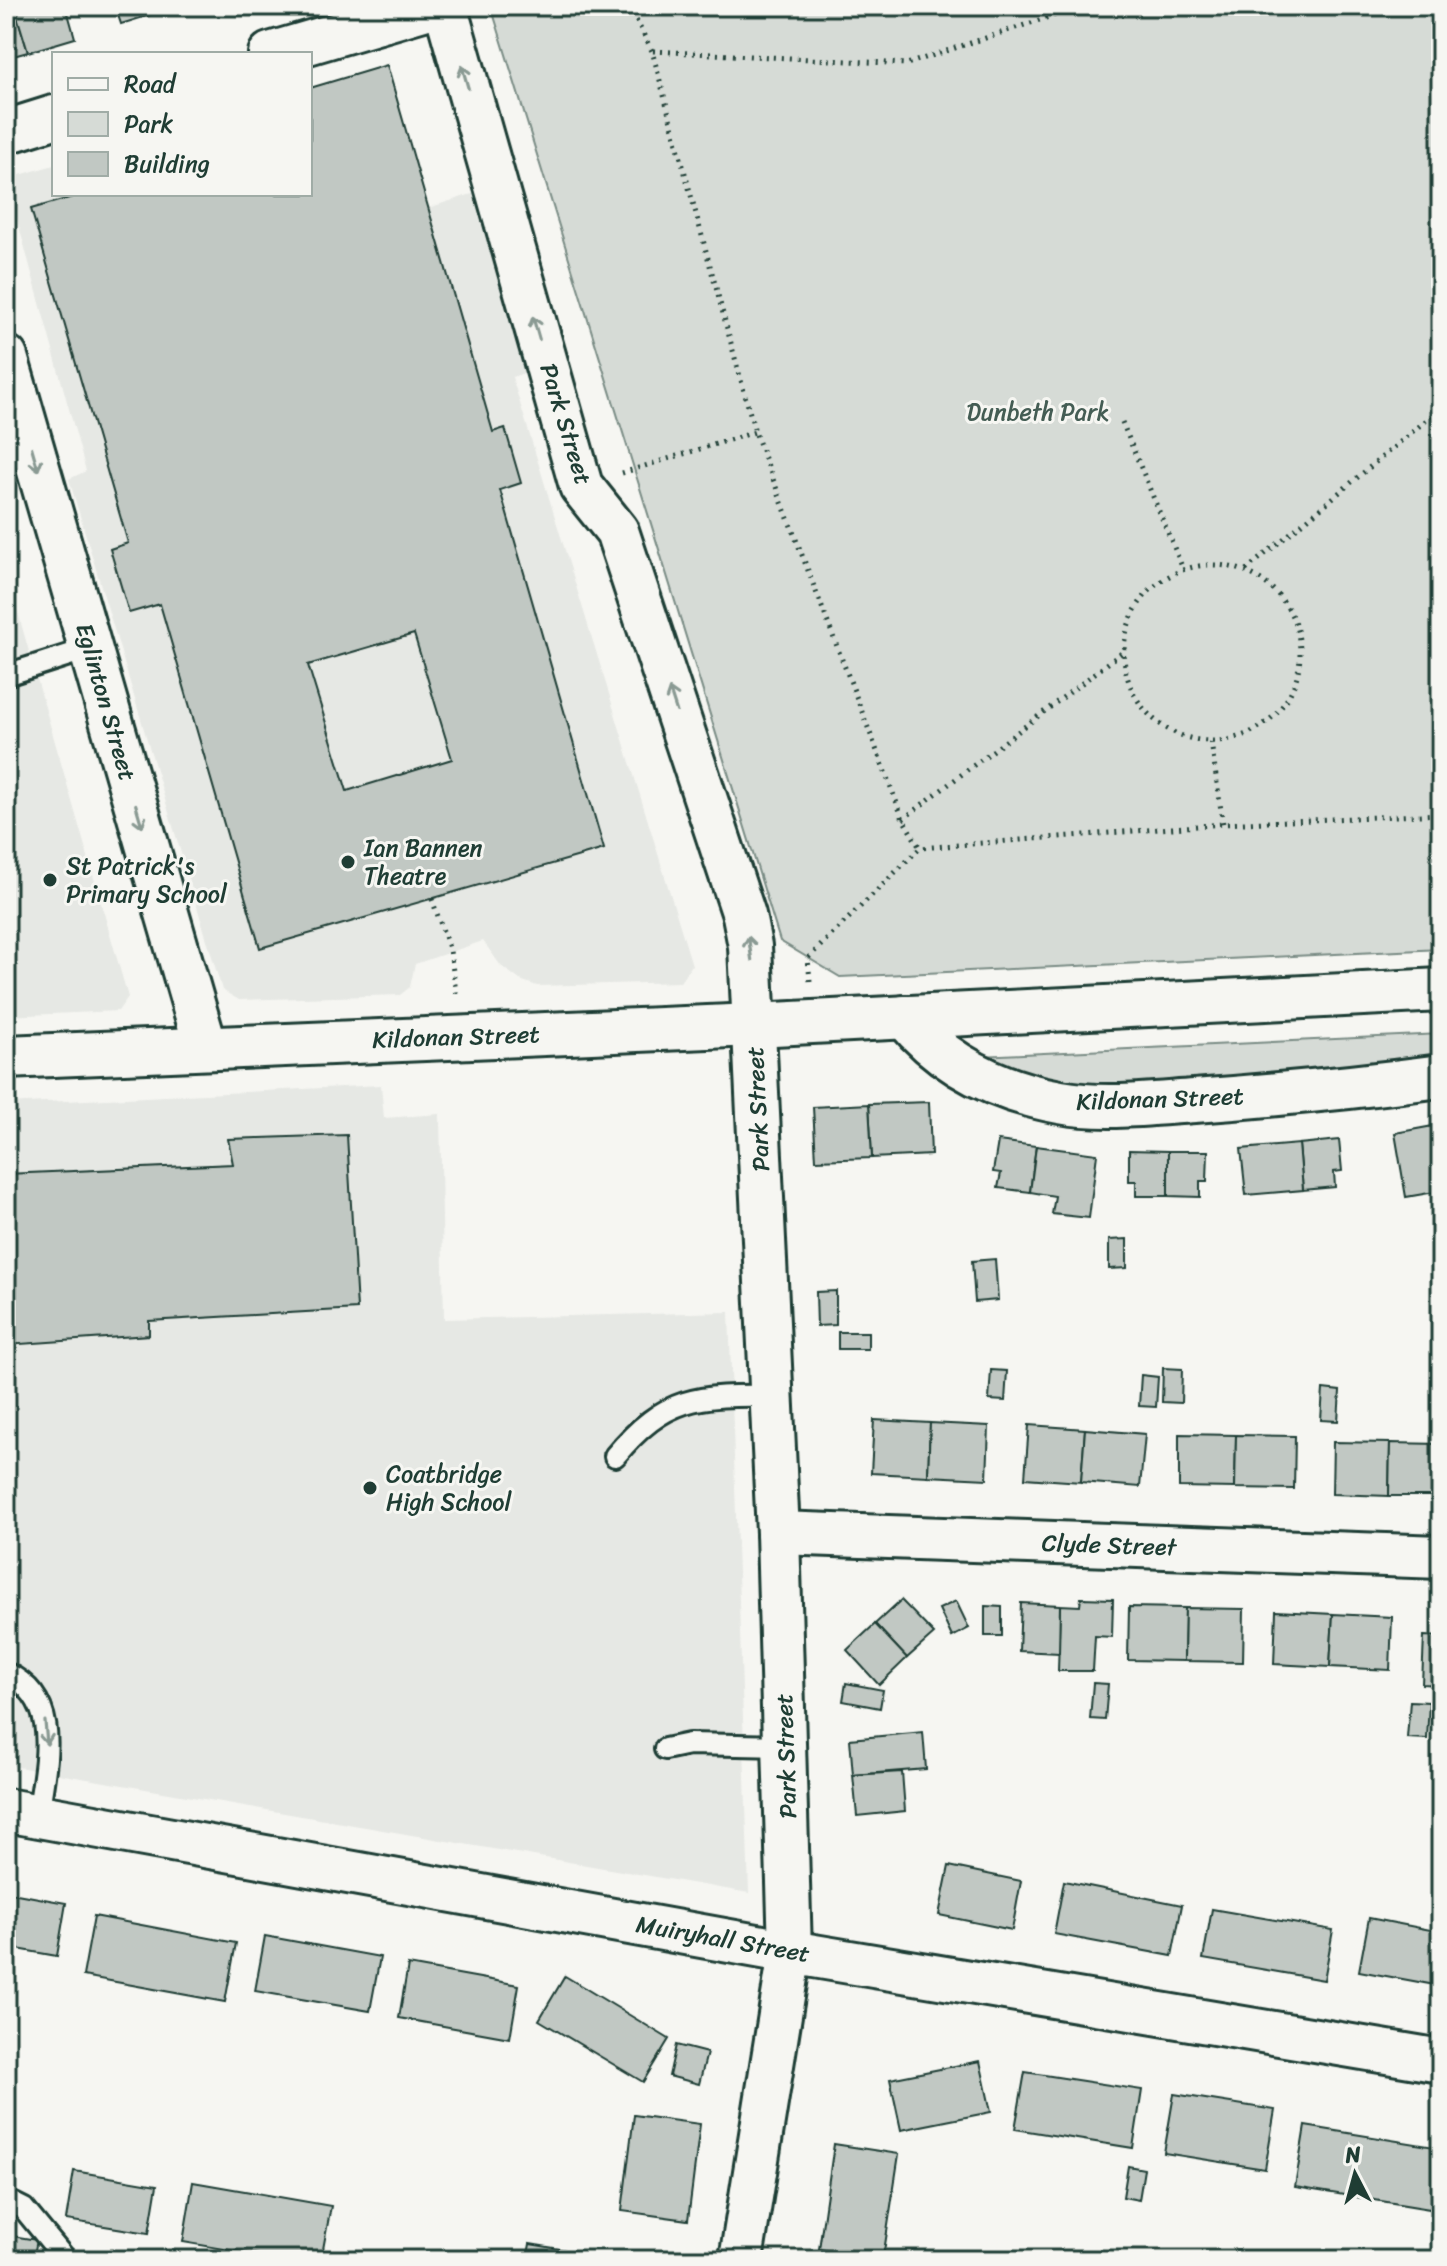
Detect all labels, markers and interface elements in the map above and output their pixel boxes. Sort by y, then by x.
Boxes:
legend [52,52,312,196]
text: Road [124,63,178,105]
one-way arrow [457,65,472,91]
text: Park [124,103,173,145]
text: Building [124,143,210,185]
one-way arrow [528,315,543,341]
street label: Park Street [528,358,604,490]
park label: Dunbeth Park [967,391,1110,433]
one-way arrow [29,446,44,471]
street label: Eglinton Street [63,618,149,786]
one-way arrow [664,687,679,712]
one-way arrow [132,803,147,829]
place label: Ian Bannen Theatre [363,827,482,897]
place label: St Patrick's Primary School [66,845,228,915]
marker: Ian Bannen Theatre [339,853,357,871]
marker: St Patrick's Primary School [41,871,59,889]
one-way arrow [742,935,757,961]
street label: Kildonan Street [371,1013,541,1061]
street label: Park Street [734,1045,782,1173]
street label: Kildonan Street [1075,1075,1245,1123]
place label: Coatbridge High School [386,1453,513,1523]
marker: Coatbridge High School [361,1479,379,1497]
street label: Clyde Street [1041,1522,1178,1568]
street label: Park Street [763,1693,809,1819]
one-way arrow [39,1719,54,1746]
street label: Muiryhall Street [633,1903,813,1975]
north arrow [1315,2134,1395,2214]
text: N [1342,2134,1363,2175]

